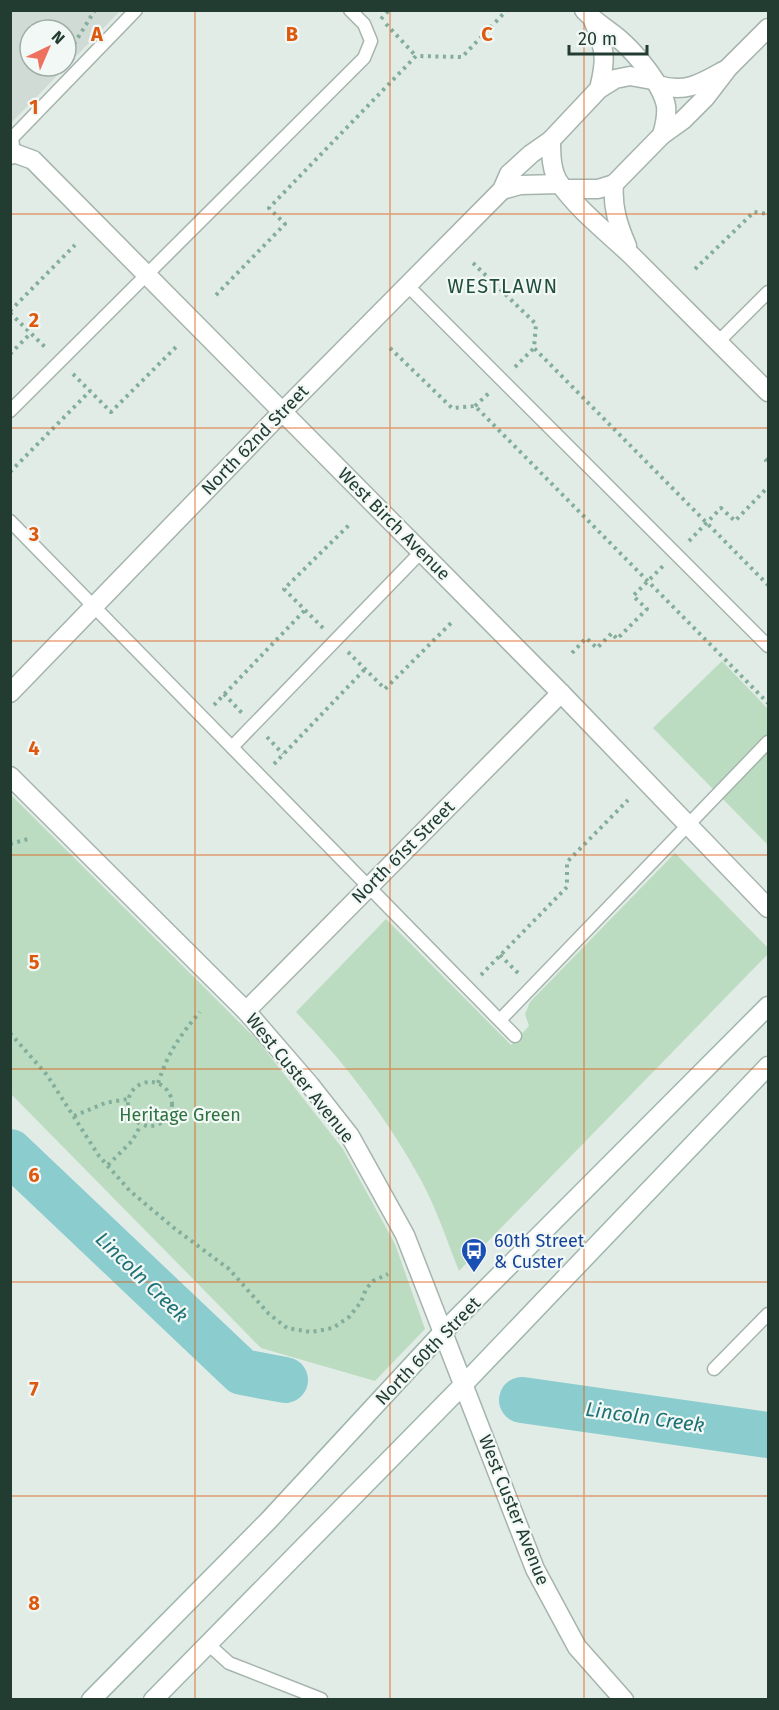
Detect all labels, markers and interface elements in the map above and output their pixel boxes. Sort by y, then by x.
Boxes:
north arrow [18,18,78,78]
scale bar [569,18,647,56]
text: A [90,22,104,46]
text: B [286,22,298,46]
text: C [481,22,493,46]
text: N [48,27,68,48]
text: 20 m [578,28,617,50]
text: 1 [29,95,39,119]
district label: WESTLAWN [447,274,559,298]
text: 2 [29,308,39,332]
street label: North 62nd Street [197,380,314,500]
street label: West Birch Avenue [333,463,455,585]
text: 3 [28,522,39,546]
text: 4 [28,736,40,760]
street label: North 61st Street [347,796,459,908]
text: 5 [29,950,40,974]
street label: West Custer Avenue [241,1009,359,1147]
park label: Heritage Green [119,1104,241,1126]
text: 6 [28,1163,40,1187]
water label: Lincoln Creek [91,1227,193,1327]
place label: 60th Street & Custer [494,1230,585,1273]
bus stop icon: 60th Street & Custer [459,1236,489,1274]
street label: North 60th Street [371,1292,486,1410]
text: 7 [29,1377,39,1401]
water label: Lincoln Creek [584,1397,706,1437]
street label: West Custer Avenue [474,1432,554,1588]
text: 8 [28,1591,40,1615]

